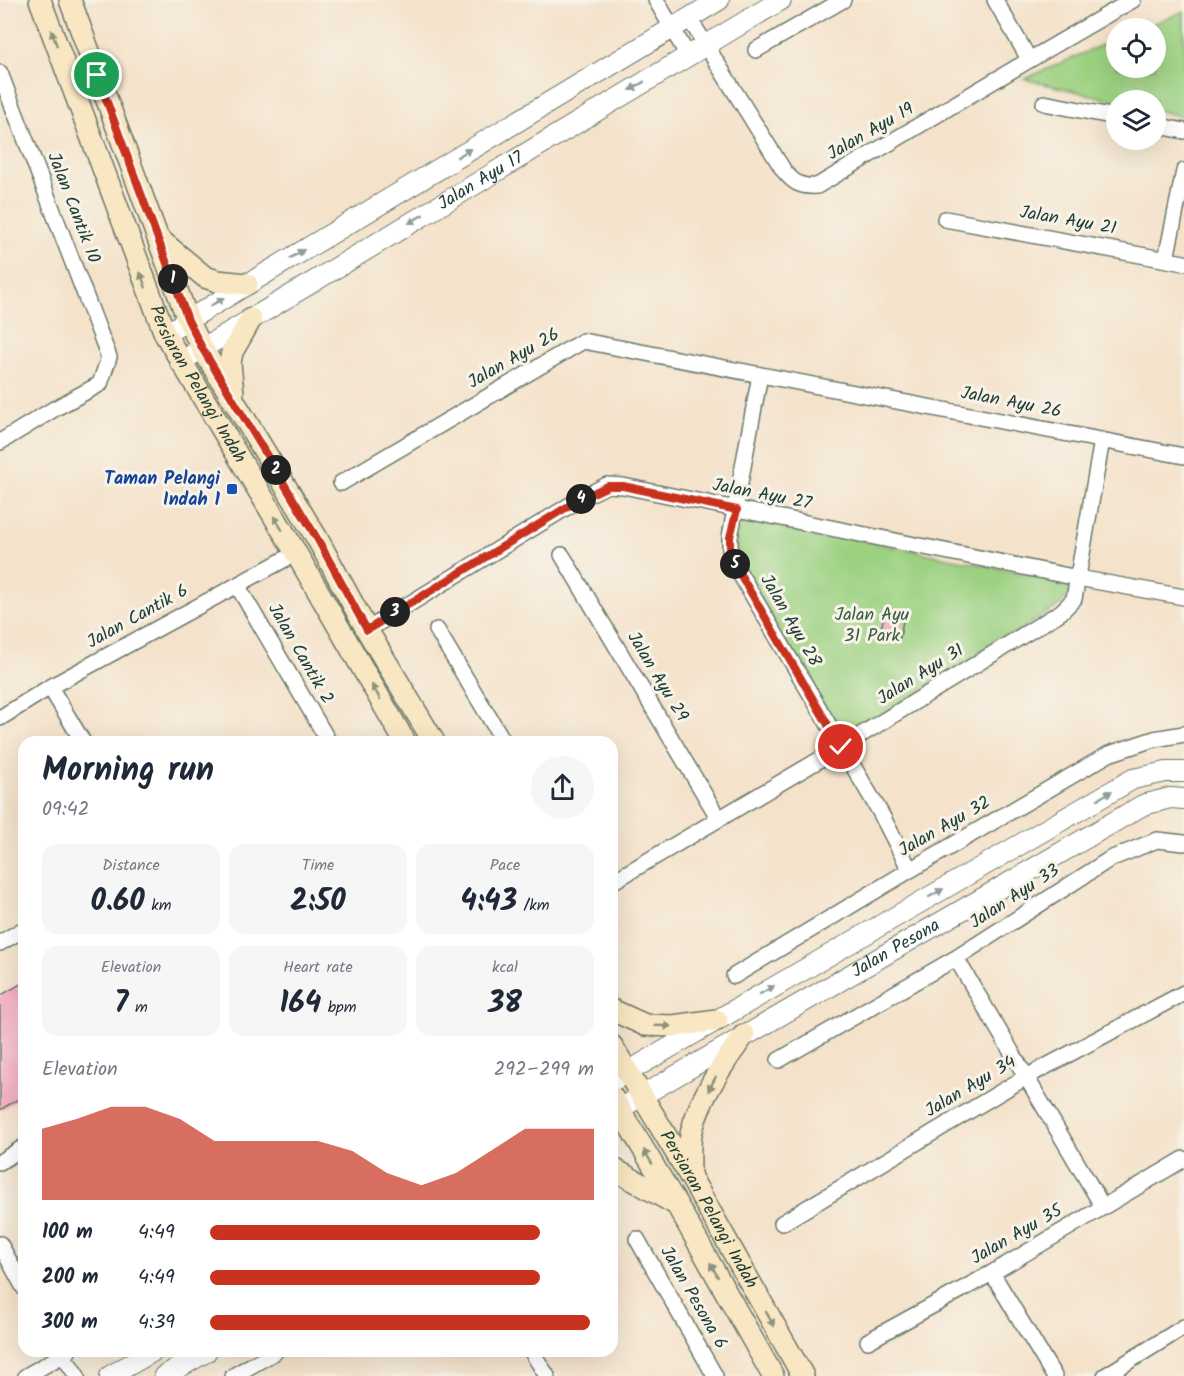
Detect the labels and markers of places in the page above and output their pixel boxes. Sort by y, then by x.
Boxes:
pin [71,49,122,100]
pin: 1 [158,264,188,294]
pin: 2 [261,455,291,485]
place label: Taman Pelangi Indah 1 [104,465,221,515]
marker: Taman Pelangi Indah 1 [225,482,239,496]
pin: 4 [566,484,596,514]
pin: 5 [720,549,750,579]
pin: 3 [380,597,410,627]
pin [815,721,866,772]

